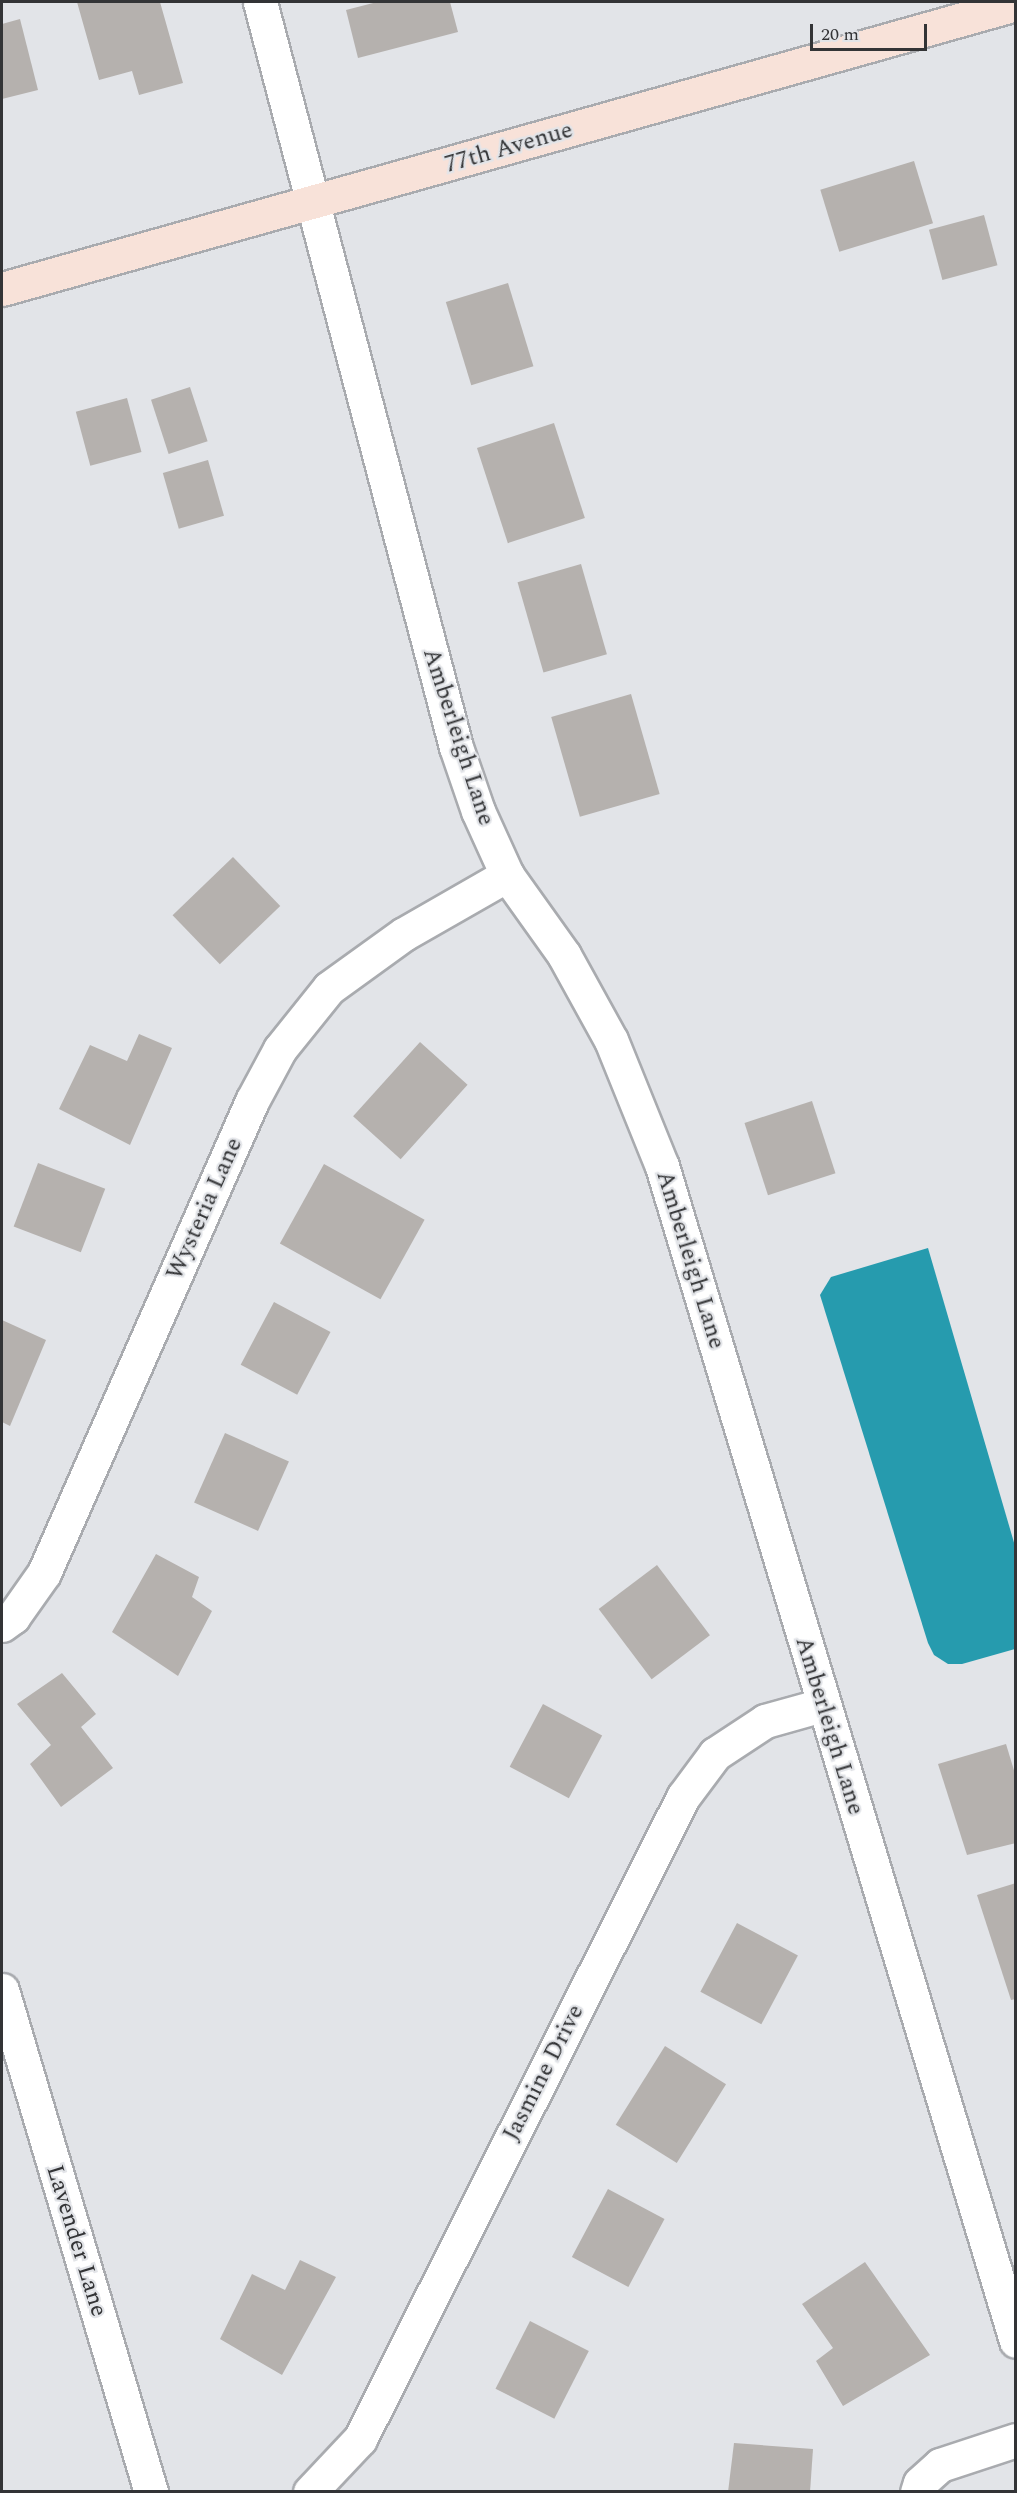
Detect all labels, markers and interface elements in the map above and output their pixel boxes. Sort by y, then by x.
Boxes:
scale bar [813,12,930,50]
text: 20 m [821,21,859,48]
street label: 77th Avenue [442,116,576,180]
street label: Amberleigh Lane [416,645,500,829]
street label: Wysteria Lane [161,1133,249,1285]
street label: Amberleigh Lane [649,1168,731,1352]
street label: Amberleigh Lane [788,1634,870,1818]
street label: Jasmine Drive [497,2000,591,2146]
street label: Lavender Lane [39,2162,113,2320]

